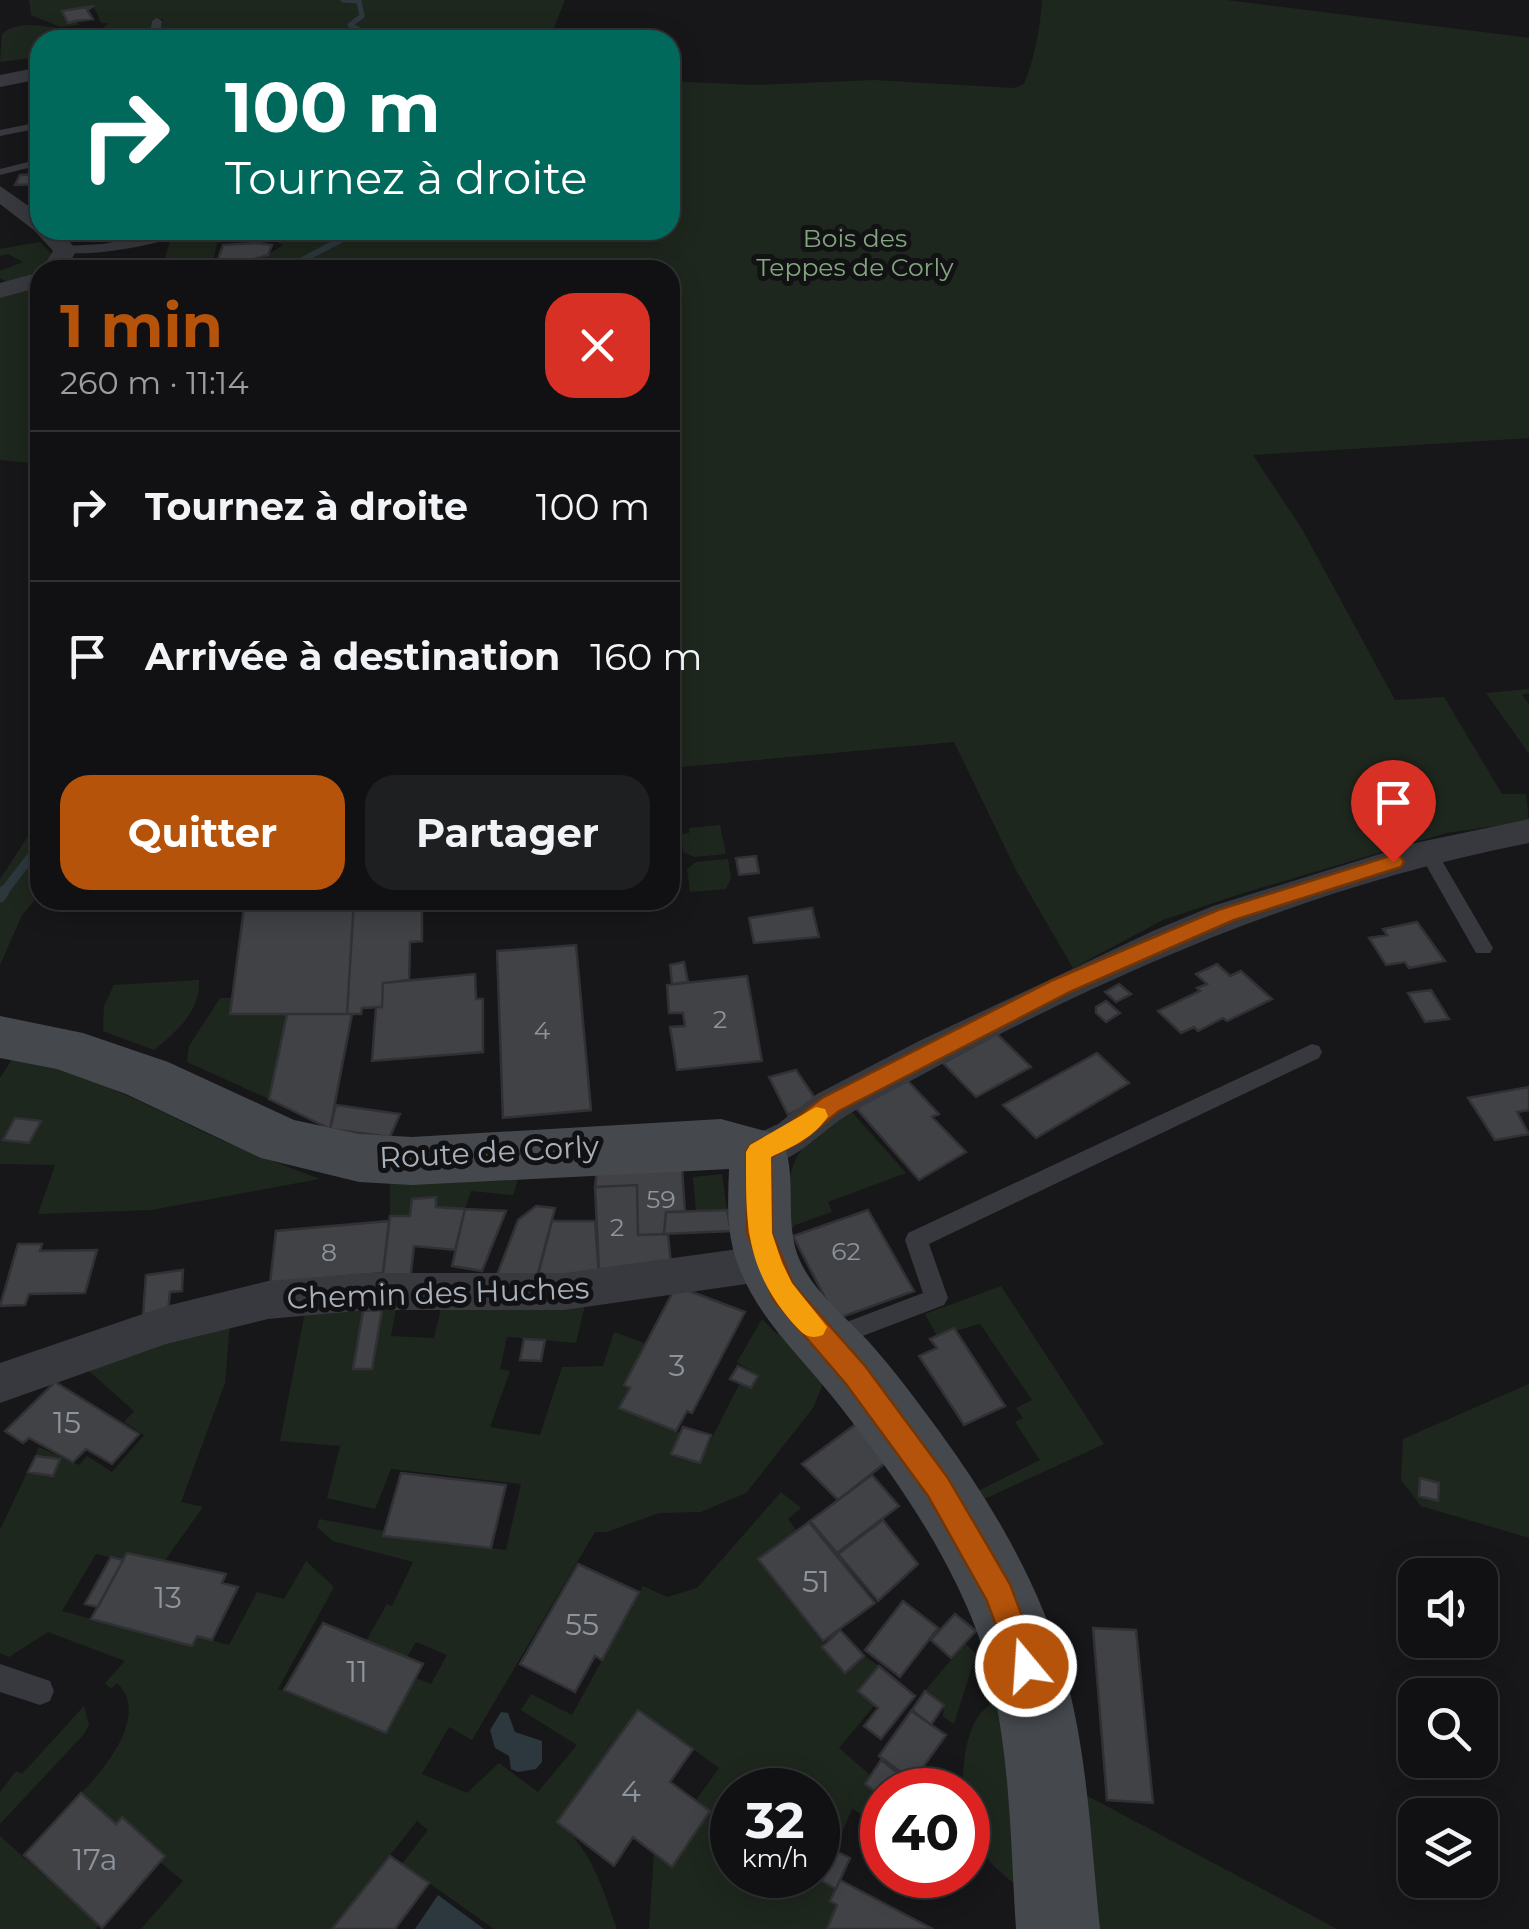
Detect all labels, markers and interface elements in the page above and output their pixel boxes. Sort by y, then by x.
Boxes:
text: 100 m [225,64,441,150]
icon: right [60,70,190,200]
text: Tournez à droite [225,150,588,205]
park label: Bois des Teppes de Corly [756,223,954,282]
text: 1 min [60,289,223,362]
button: close [545,293,650,398]
text: 260 m · 11:14 [60,363,249,402]
icon: right [60,479,115,534]
text: Tournez à droite [145,483,468,530]
text: 100 m [536,483,650,530]
icon: arrive [60,629,115,684]
text: Arrivée à destination [145,633,560,680]
text: 160 m [590,633,703,680]
pin [1351,760,1436,863]
button: Quitter [60,775,345,890]
button: Partager [365,775,650,890]
icon: arrive [1366,775,1421,830]
house number: 2 [713,1004,727,1034]
house number: 4 [534,1015,551,1045]
street label: Route de Corly [378,1128,601,1176]
house number: 59 [646,1184,676,1214]
house number: 2 [610,1212,624,1242]
house number: 62 [831,1236,861,1266]
house number: 8 [321,1237,337,1267]
street label: Chemin des Huches [286,1269,590,1317]
house number: 3 [669,1347,685,1384]
house number: 15 [53,1404,81,1441]
map controls [1398,1558,1498,1898]
button: sound [1398,1558,1498,1658]
house number: 51 [802,1563,830,1600]
house number: 13 [154,1579,182,1616]
house number: 55 [565,1606,599,1643]
position arrow [974,1614,1078,1718]
house number: 11 [346,1653,368,1690]
button: search [1398,1678,1498,1778]
speed limit sign: 40 [860,1768,990,1898]
house number: 4 [621,1773,641,1810]
text: 32 [746,1790,804,1851]
button: layers [1398,1798,1498,1898]
house number: 17a [72,1841,118,1878]
text: km/h [742,1843,808,1873]

